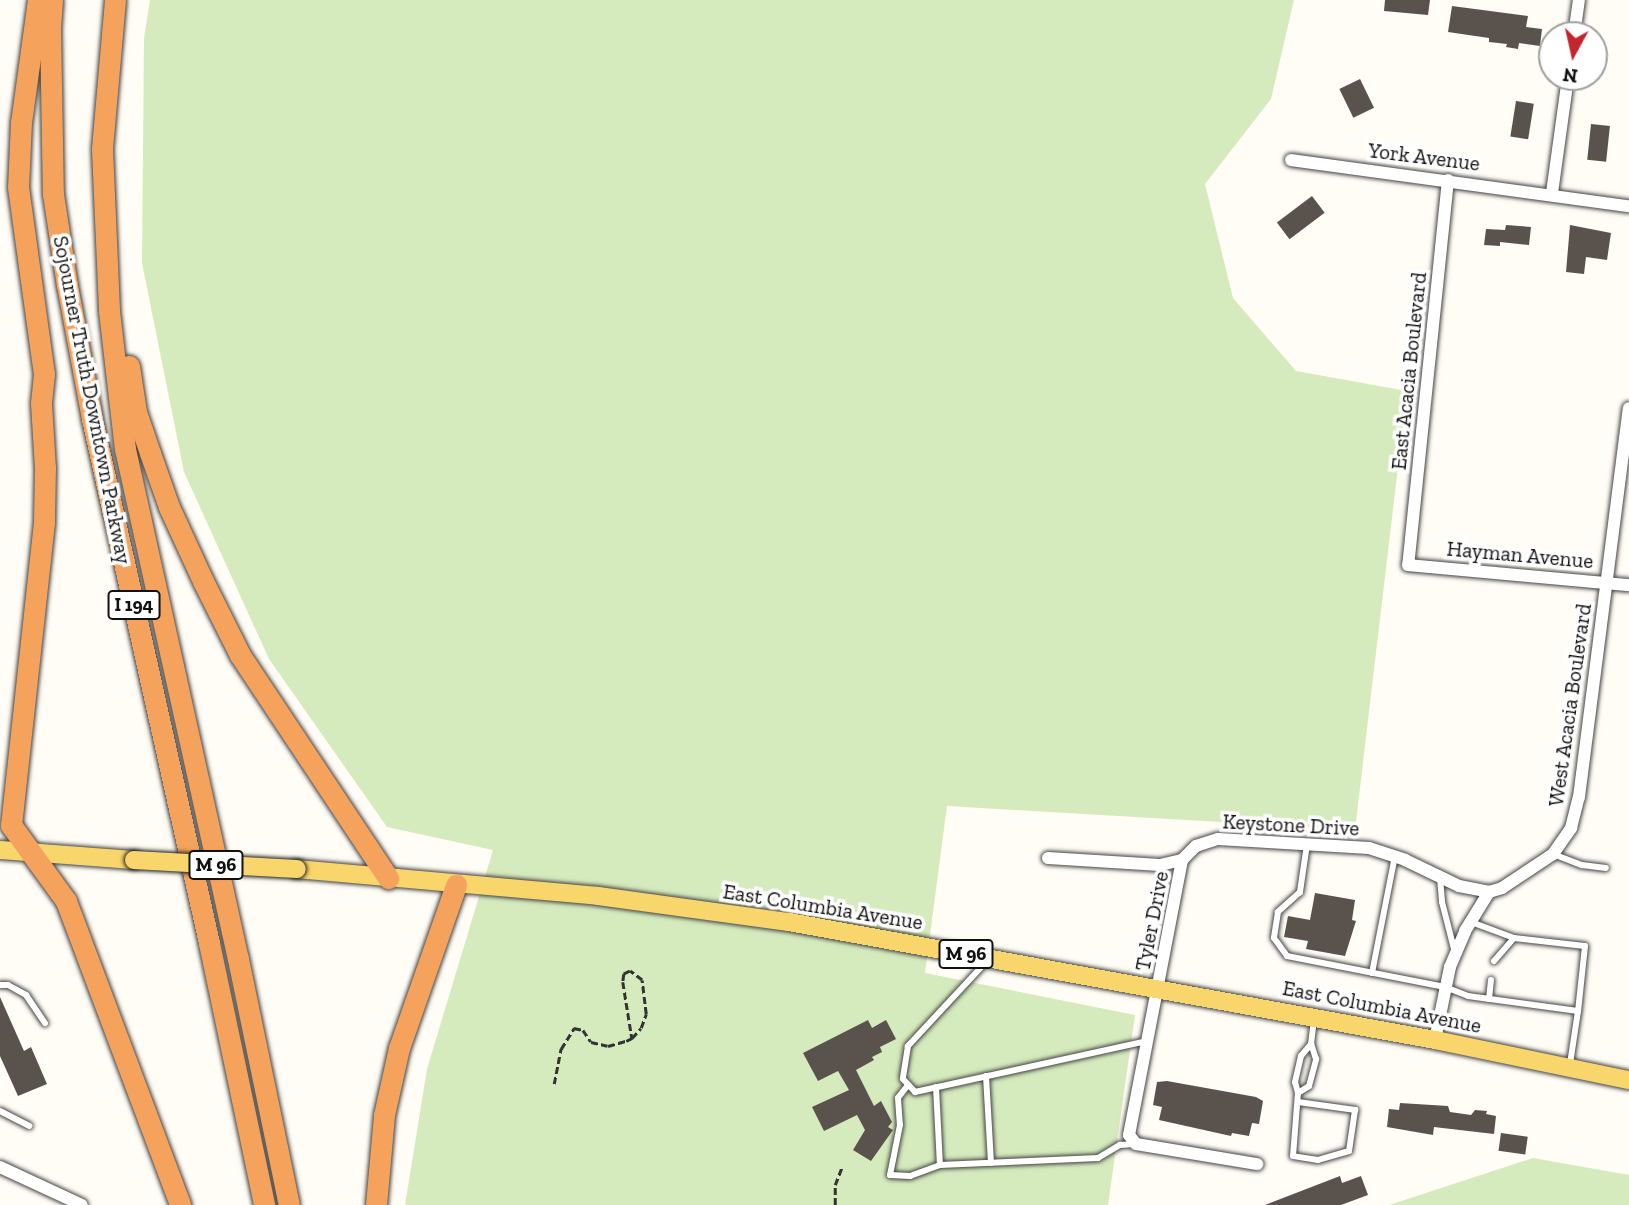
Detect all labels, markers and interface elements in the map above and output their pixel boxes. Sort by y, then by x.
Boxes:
north arrow [1538,21,1608,91]
text: N [1562,63,1579,88]
street label: York Avenue [1366,138,1482,176]
street label: Sojourner Truth Downtown Parkway [48,233,136,567]
street label: East Acacia Boulevard [1386,271,1432,471]
street label: Hayman Avenue [1445,536,1595,574]
road number: I 194 [106,590,162,620]
street label: West Acacia Boulevard [1543,602,1597,808]
street label: Keystone Drive [1222,809,1360,841]
road number: M 96 [188,850,244,880]
street label: Tyler Drive [1130,869,1174,973]
street label: East Columbia Avenue [721,879,925,935]
road number: M 96 [938,938,994,970]
street label: East Columbia Avenue [1280,975,1484,1039]

